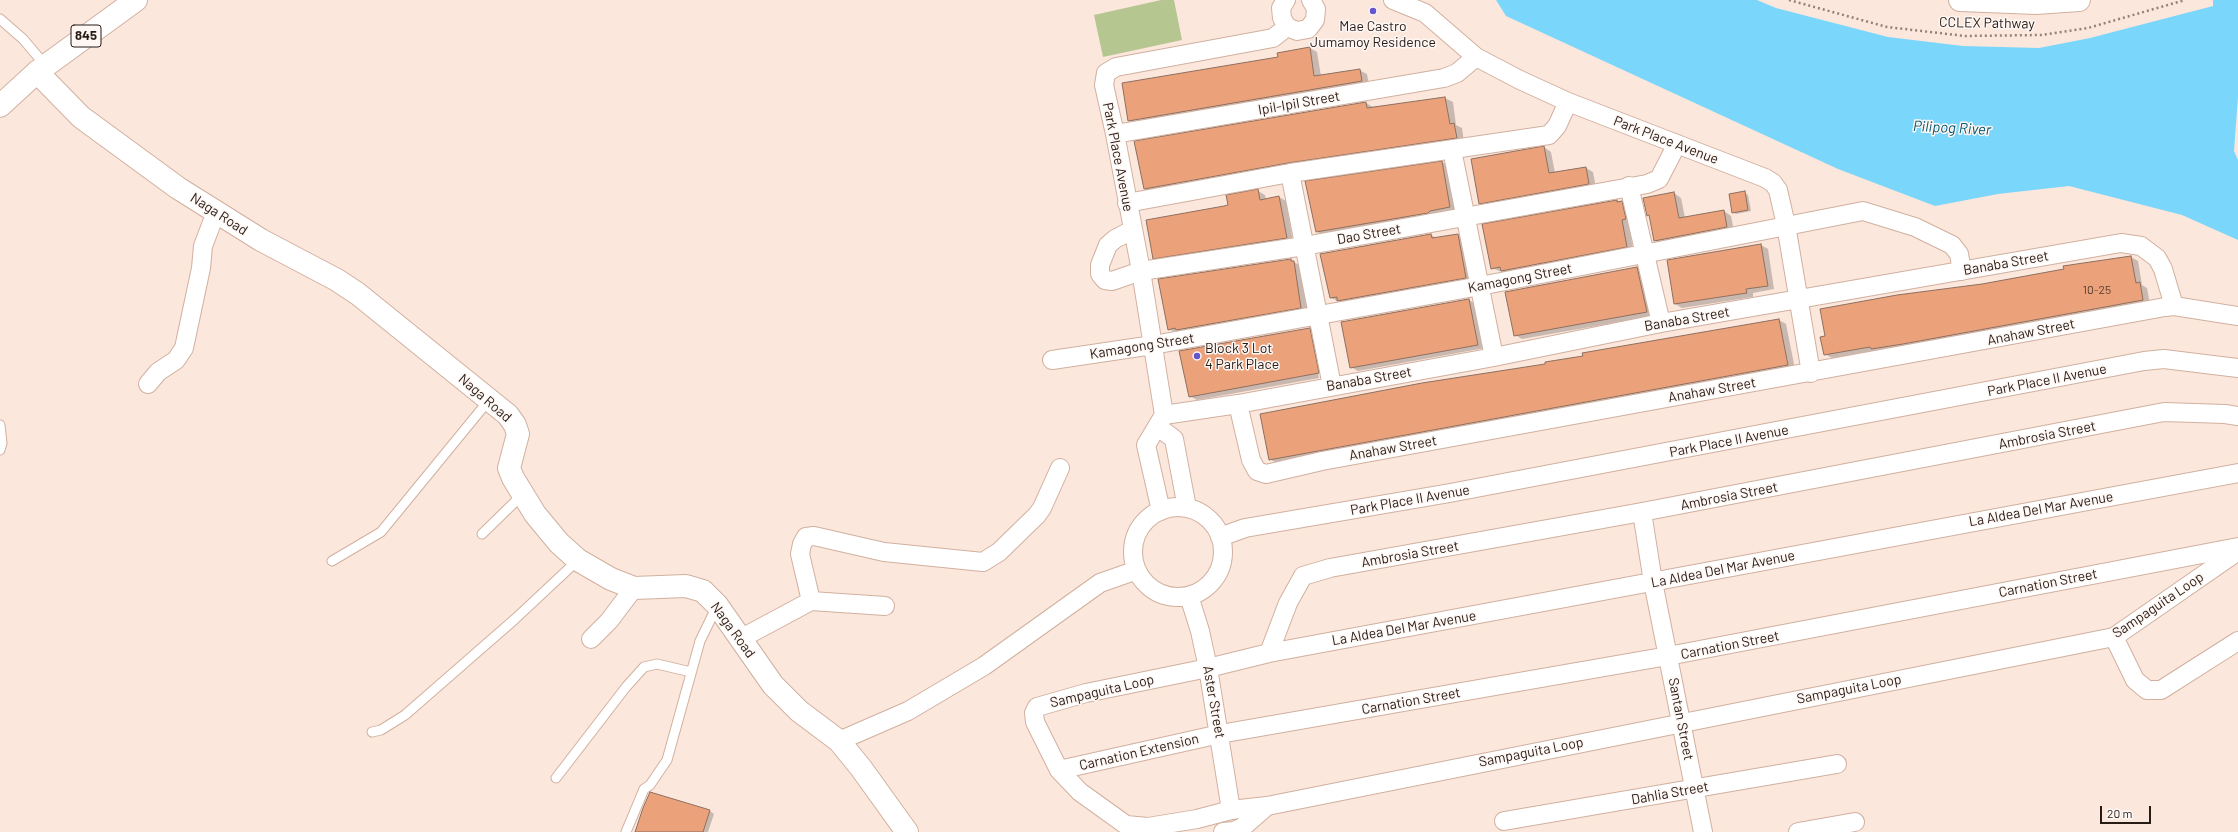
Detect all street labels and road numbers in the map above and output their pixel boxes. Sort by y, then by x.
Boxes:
street label: CCLEX Pathway [1939,14,2035,32]
road number: 845 [71,25,101,47]
street label: Ipil-Ipil Street [1257,88,1341,118]
street label: Park Place Avenue [1099,101,1137,213]
street label: Park Place Avenue [1611,112,1721,168]
street label: Naga Road [187,189,251,239]
street label: Dao Street [1336,220,1402,248]
street label: Banaba Street [1962,247,2050,279]
street label: Kamagong Street [1467,260,1573,296]
street label: Banaba Street [1643,303,1731,335]
street label: Anahaw Street [1986,315,2076,349]
street label: Kamagong Street [1089,329,1195,363]
street label: Park Place II Avenue [1986,360,2108,400]
street label: Banaba Street [1325,363,1413,395]
street label: Naga Road [455,370,515,426]
street label: Anahaw Street [1667,374,1757,406]
street label: Ambrosia Street [1997,417,2097,453]
street label: Park Place II Avenue [1668,421,1790,461]
street label: Anahaw Street [1348,432,1438,464]
street label: Ambrosia Street [1679,478,1779,514]
street label: Park Place II Avenue [1349,481,1471,519]
street label: La Aldea Del Mar Avenue [1968,488,2114,530]
street label: Ambrosia Street [1360,537,1460,571]
street label: La Aldea Del Mar Avenue [1650,547,1796,591]
street label: Carnation Street [1997,565,2099,601]
street label: Sampaguita Loop [2109,568,2207,642]
street label: Naga Road [707,599,759,661]
street label: La Aldea Del Mar Avenue [1331,607,1477,649]
street label: Carnation Street [1679,627,1781,663]
street label: Aster Street [1199,664,1229,740]
street label: Sampaguita Loop [1048,671,1156,711]
street label: Sampaguita Loop [1795,671,1903,707]
street label: Santan Street [1665,676,1697,762]
street label: Carnation Street [1360,684,1462,718]
street label: Carnation Extension [1077,730,1201,774]
street label: Sampaguita Loop [1477,734,1585,770]
street label: Dahlia Street [1630,778,1710,808]

